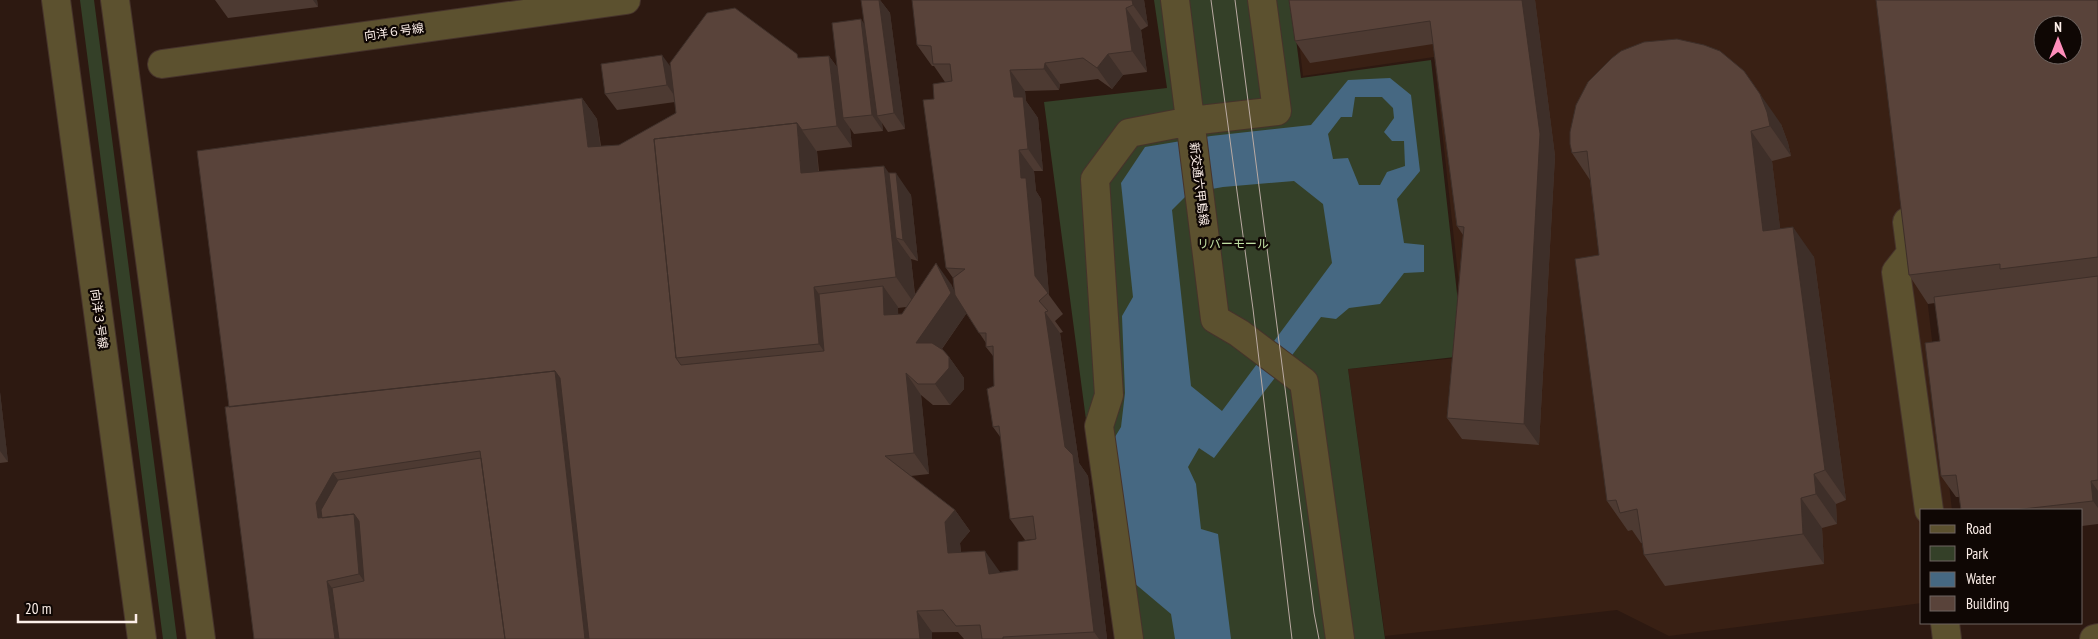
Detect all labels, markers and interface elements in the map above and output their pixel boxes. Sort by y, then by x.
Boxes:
north arrow [2033,15,2083,65]
text: N [2054,18,2062,36]
street label: 向洋６号線 [363,20,425,43]
street label: 新交通六甲島線 [1187,141,1212,227]
park label: リバーモール [1197,236,1269,251]
street label: 向洋３号線 [88,288,111,350]
legend [1920,509,2083,624]
text: Road [1966,519,1992,538]
text: Park [1966,544,1988,563]
text: Water [1966,569,1997,588]
scale bar [18,592,135,624]
text: Building [1966,594,2009,613]
text: 20 m [25,599,51,618]

